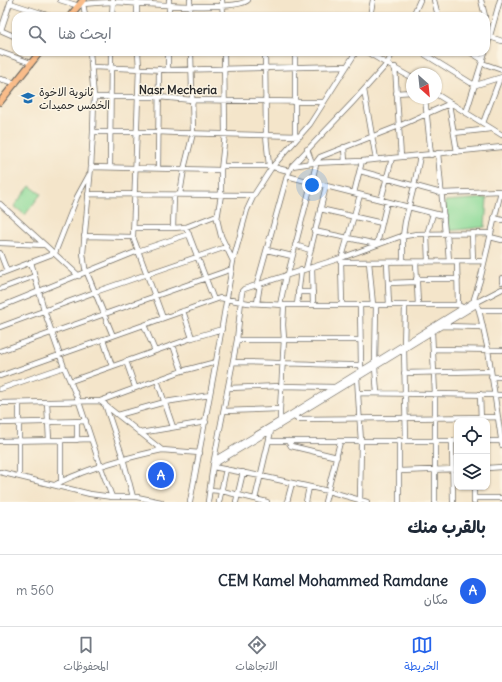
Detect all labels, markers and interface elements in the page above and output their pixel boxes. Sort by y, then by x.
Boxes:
search box [12,12,490,56]
icon: search [26,23,48,45]
text: ابحث هنا [58,24,112,43]
north arrow [406,68,442,104]
district label: Nasr Mecheria [139,82,217,97]
place label: ثانوية الاخوة الخمس حميدات [39,85,110,112]
school or university icon: ثانوية الاخوة الخمس حميدات [20,90,36,106]
your location [302,175,322,195]
map controls [454,418,490,490]
button: locate [454,418,490,454]
button: layers [454,454,490,490]
pin: A [148,460,174,490]
text: بالقرب منك [407,516,486,538]
text: CEM Kamel Mohammed Ramdane [218,571,448,590]
text: 560 m [16,582,54,599]
text: A [469,582,477,599]
text: مكان [424,591,448,608]
tab: المحفوظات [63,634,109,676]
tab: الاتجاهات [235,634,278,676]
tab: الخريطة [404,634,439,676]

